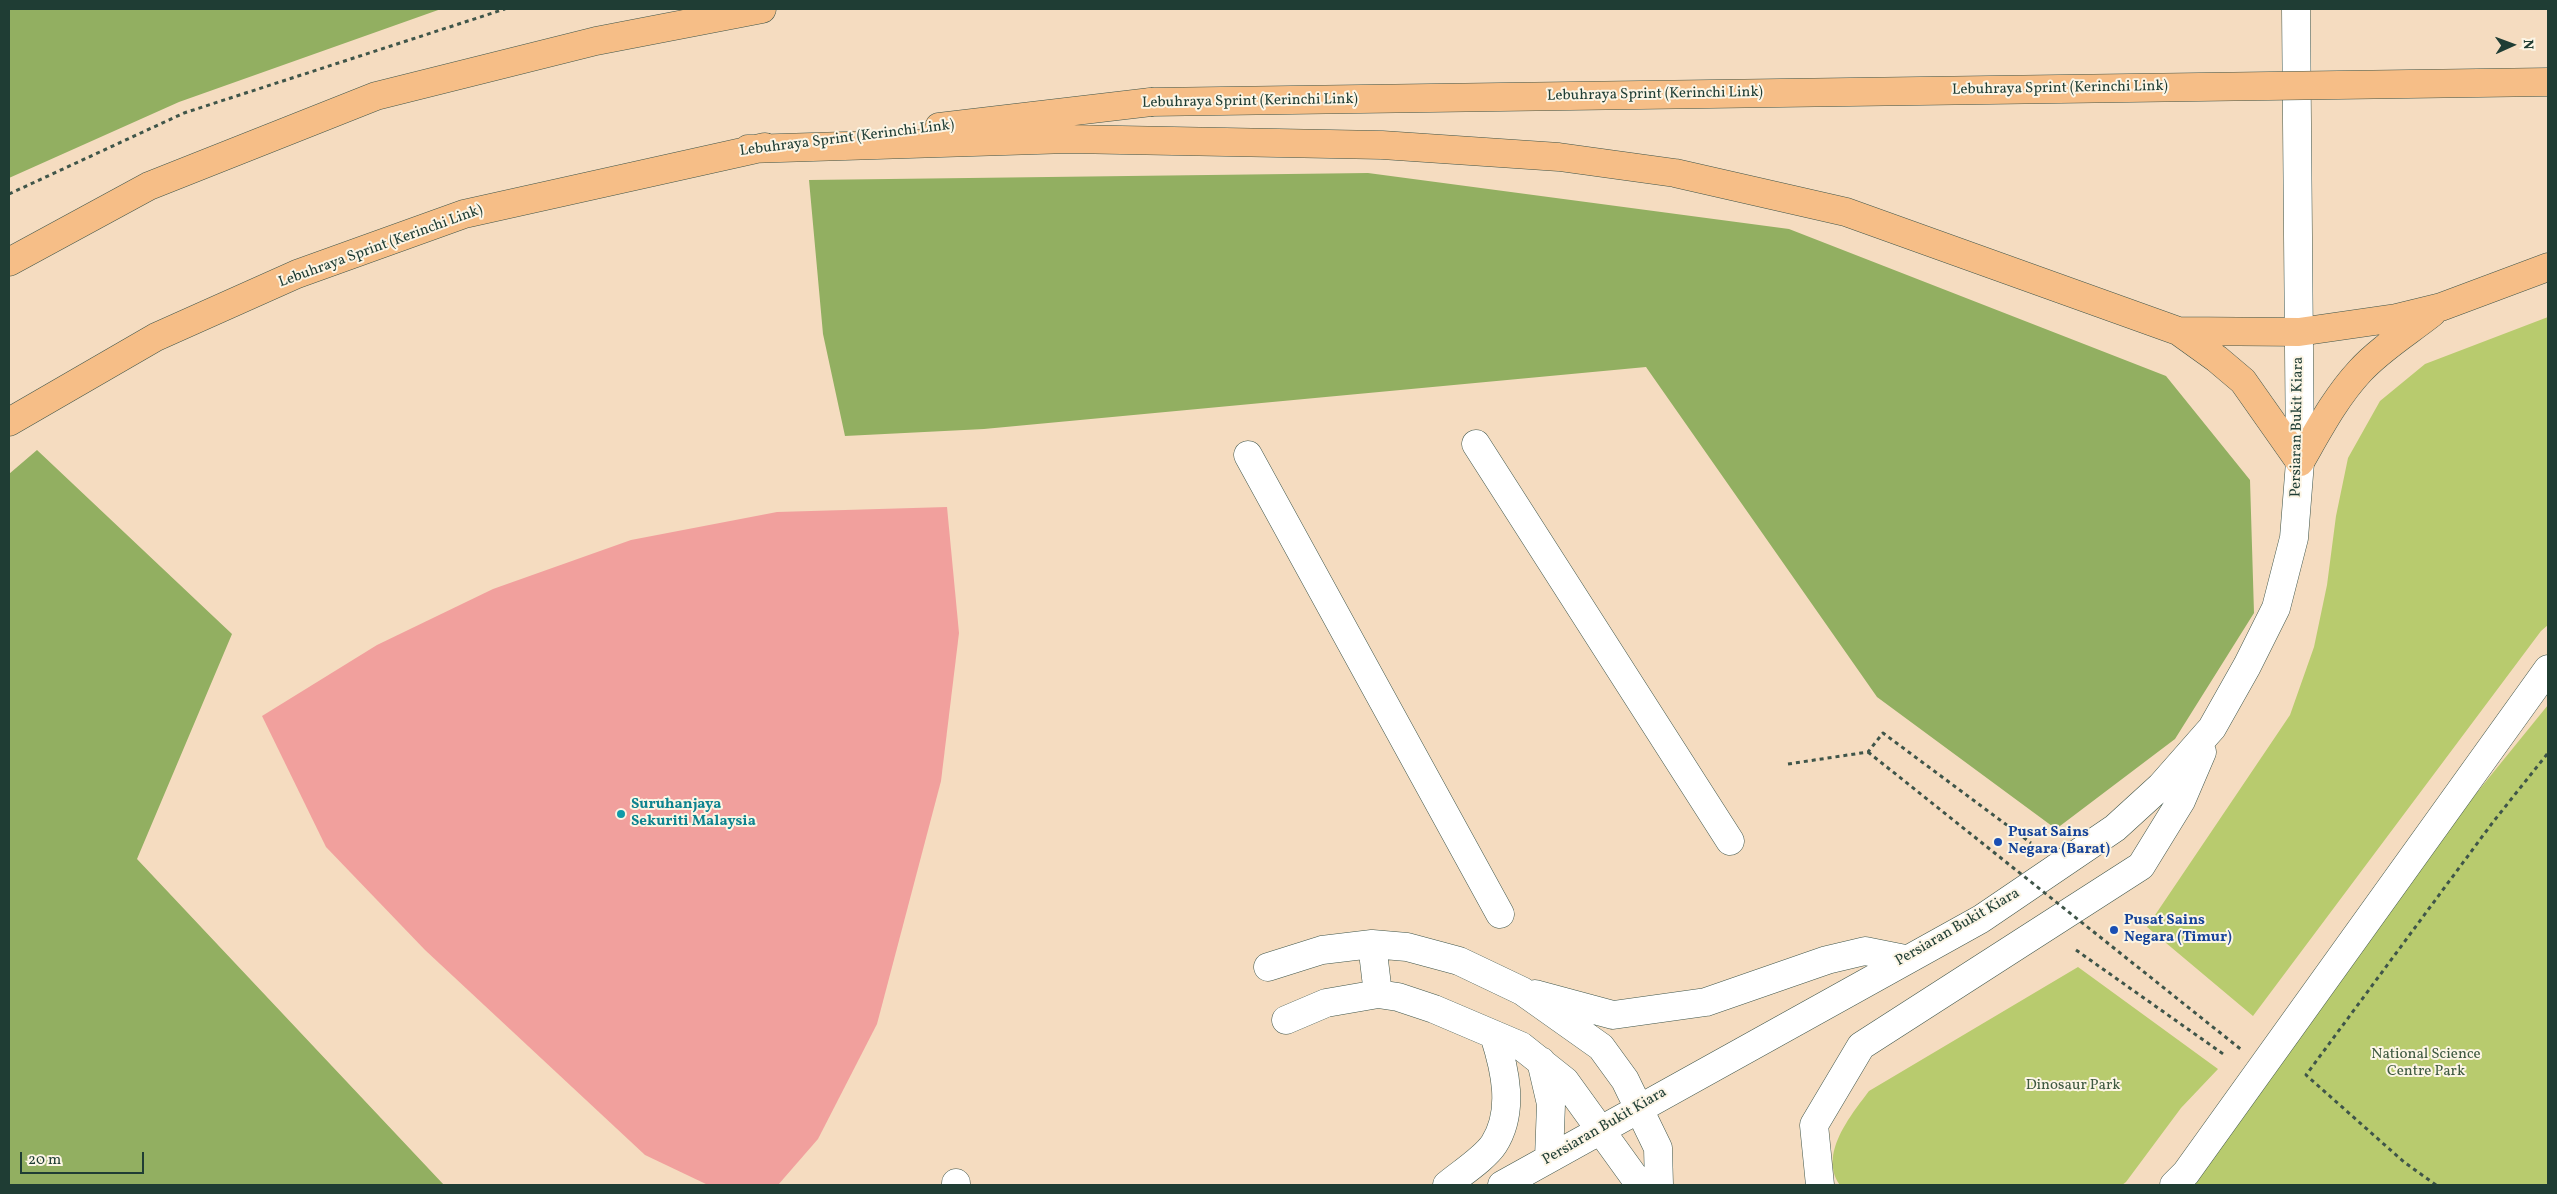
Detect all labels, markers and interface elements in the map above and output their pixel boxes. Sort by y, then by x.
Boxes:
north arrow [2487,20,2537,70]
text: N [2518,39,2537,50]
street label: Lebuhraya Sprint (Kerinchi Link) [1952,78,2168,100]
street label: Lebuhraya Sprint (Kerinchi Link) [1547,84,1763,106]
street label: Lebuhraya Sprint (Kerinchi Link) [1142,91,1358,113]
street label: Lebuhraya Sprint (Kerinchi Link) [739,117,955,161]
street label: Lebuhraya Sprint (Kerinchi Link) [276,202,486,292]
street label: Persiaran Bukit Kiara [2288,357,2308,497]
place label: Suruhanjaya Sekuriti Malaysia [631,796,756,831]
marker: Suruhanjaya Sekuriti Malaysia [615,808,627,820]
place label: Pusat Sains Negara (Barat) [2008,824,2110,859]
marker: Pusat Sains Negara (Barat) [1992,836,2004,848]
street label: Persiaran Bukit Kiara [1893,885,2023,971]
place label: Pusat Sains Negara (Timur) [2124,912,2232,947]
marker: Pusat Sains Negara (Timur) [2108,924,2120,936]
park label: National Science Centre Park [2371,1046,2481,1081]
park label: Dinosaur Park [2026,1077,2120,1095]
street label: Persiaran Bukit Kiara [1540,1084,1670,1170]
scale bar [22,1142,146,1174]
text: 20 m [28,1150,61,1171]

